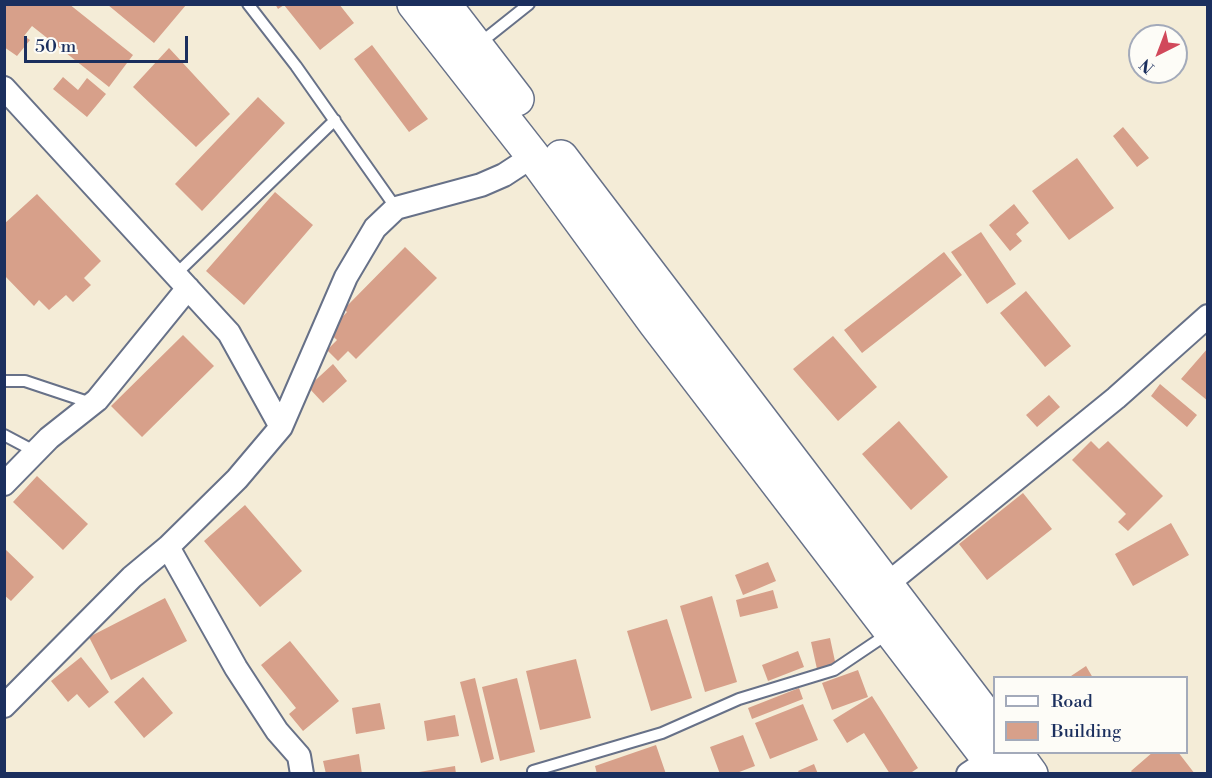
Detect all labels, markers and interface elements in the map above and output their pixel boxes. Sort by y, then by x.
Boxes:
scale bar [27,24,190,62]
north arrow [1128,24,1188,84]
text: 50 m [35,35,76,58]
text: N [1136,54,1159,78]
legend [993,676,1188,754]
text: Road [1051,690,1093,713]
text: Building [1051,720,1121,743]

